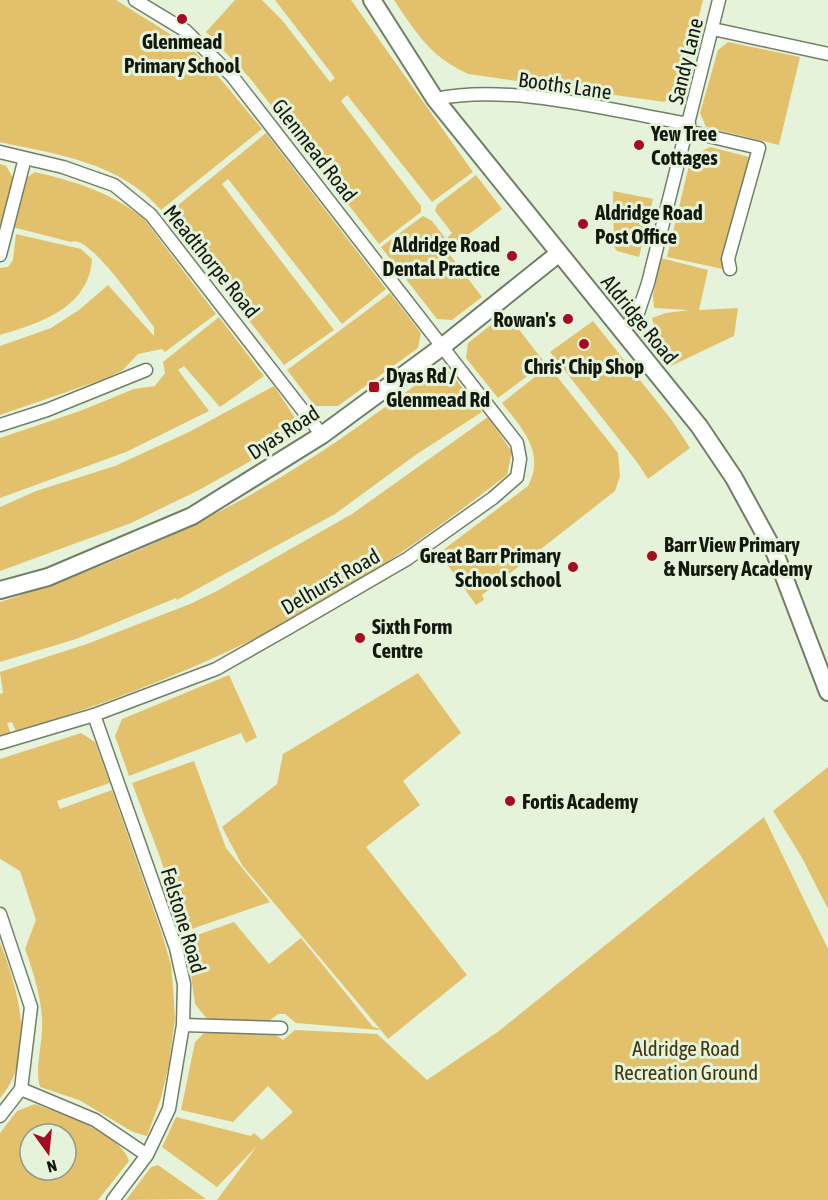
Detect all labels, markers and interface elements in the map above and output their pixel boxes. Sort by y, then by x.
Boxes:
marker: Glenmead Primary School [175,12,189,26]
street label: Sandy Lane [663,15,707,107]
place label: Glenmead Primary School [124,29,240,77]
street label: Booths Lane [517,67,613,103]
street label: Glenmead Road [268,94,362,206]
place label: Yew Tree Cottages [650,121,718,169]
marker: Yew Tree Cottages [632,138,646,152]
street label: Meadthorpe Road [159,200,265,322]
place label: Aldridge Road Post Office [594,200,703,248]
marker: Aldridge Road Post Office [576,217,590,231]
place label: Aldridge Road Dental Practice [382,232,500,280]
marker: Aldridge Road Dental Practice [505,249,519,263]
street label: Aldridge Road [597,270,683,368]
place label: Rowan's [493,307,557,331]
marker: Rowan's [561,312,575,326]
marker: Chris' Chip Shop [577,337,591,351]
place label: Chris' Chip Shop [524,354,644,378]
place label: Dyas Rd / Glenmead Rd [386,363,490,411]
marker: Dyas Rd / Glenmead Rd [367,380,381,394]
street label: Dyas Road [243,400,323,464]
place label: Barr View Primary & Nursery Academy [664,532,813,580]
street label: Delhurst Road [276,543,384,619]
place label: Great Barr Primary School school [419,543,561,591]
marker: Barr View Primary & Nursery Academy [645,549,659,563]
marker: Great Barr Primary School school [566,560,580,574]
place label: Sixth Form Centre [372,614,452,662]
marker: Sixth Form Centre [353,631,367,645]
place label: Fortis Academy [522,789,638,813]
marker: Fortis Academy [503,794,517,808]
street label: Felstone Road [157,864,211,976]
park label: Aldridge Road Recreation Ground [614,1036,758,1084]
north arrow [18,1122,78,1182]
text: N [45,1157,59,1176]

